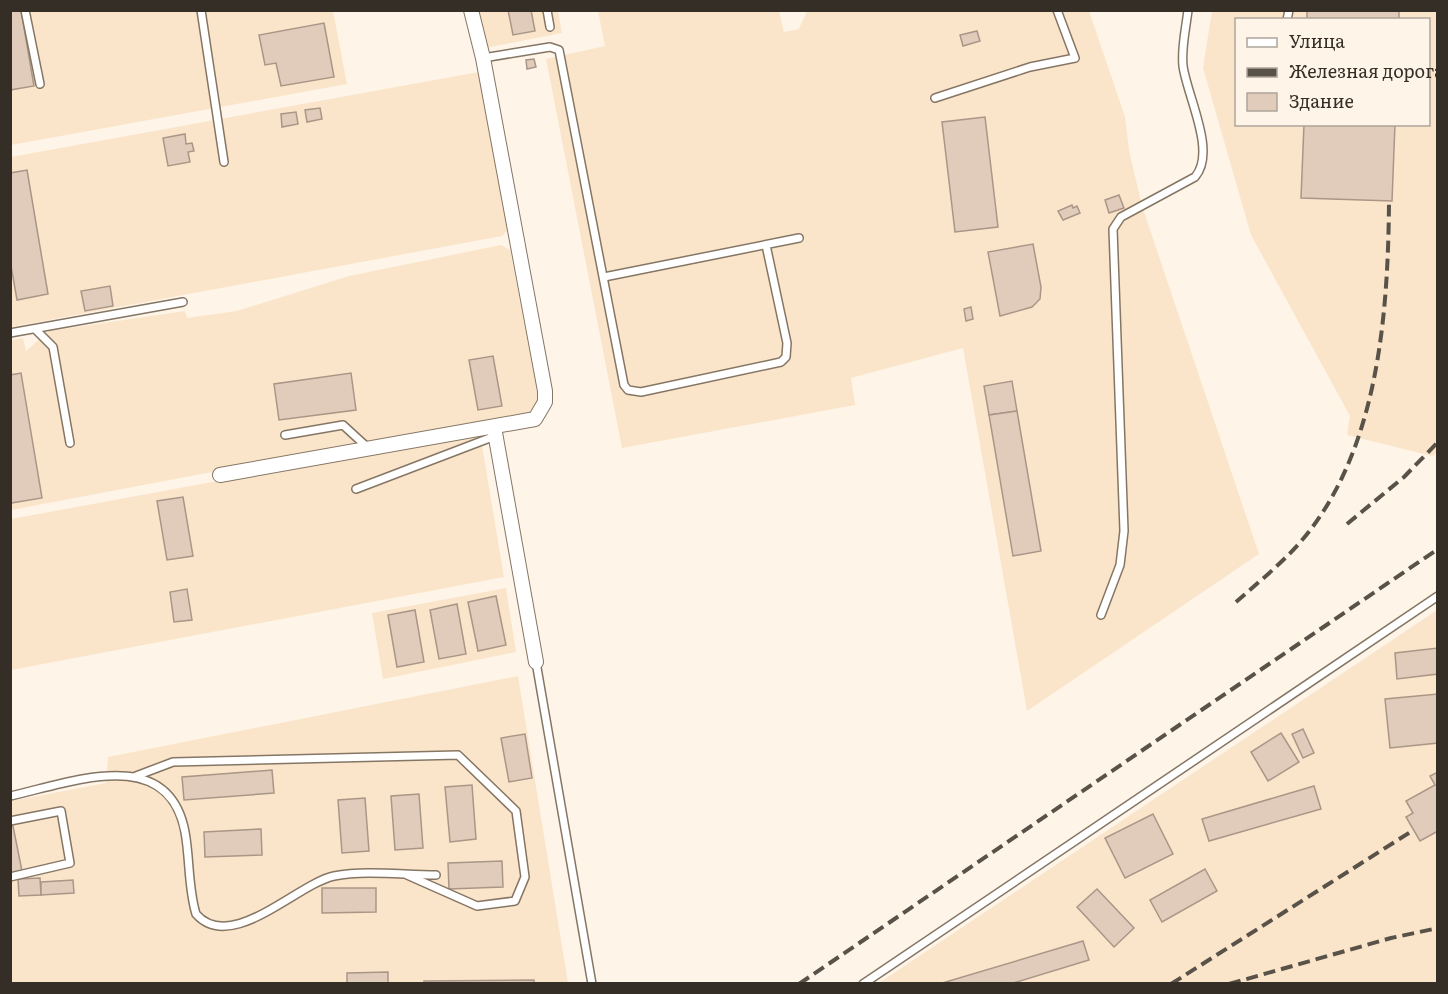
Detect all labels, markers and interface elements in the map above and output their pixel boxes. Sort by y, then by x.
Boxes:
legend [1235,18,1430,126]
text: Улица [1289,27,1345,54]
text: Железная дорога [1289,57,1444,84]
text: Здание [1289,87,1354,114]

